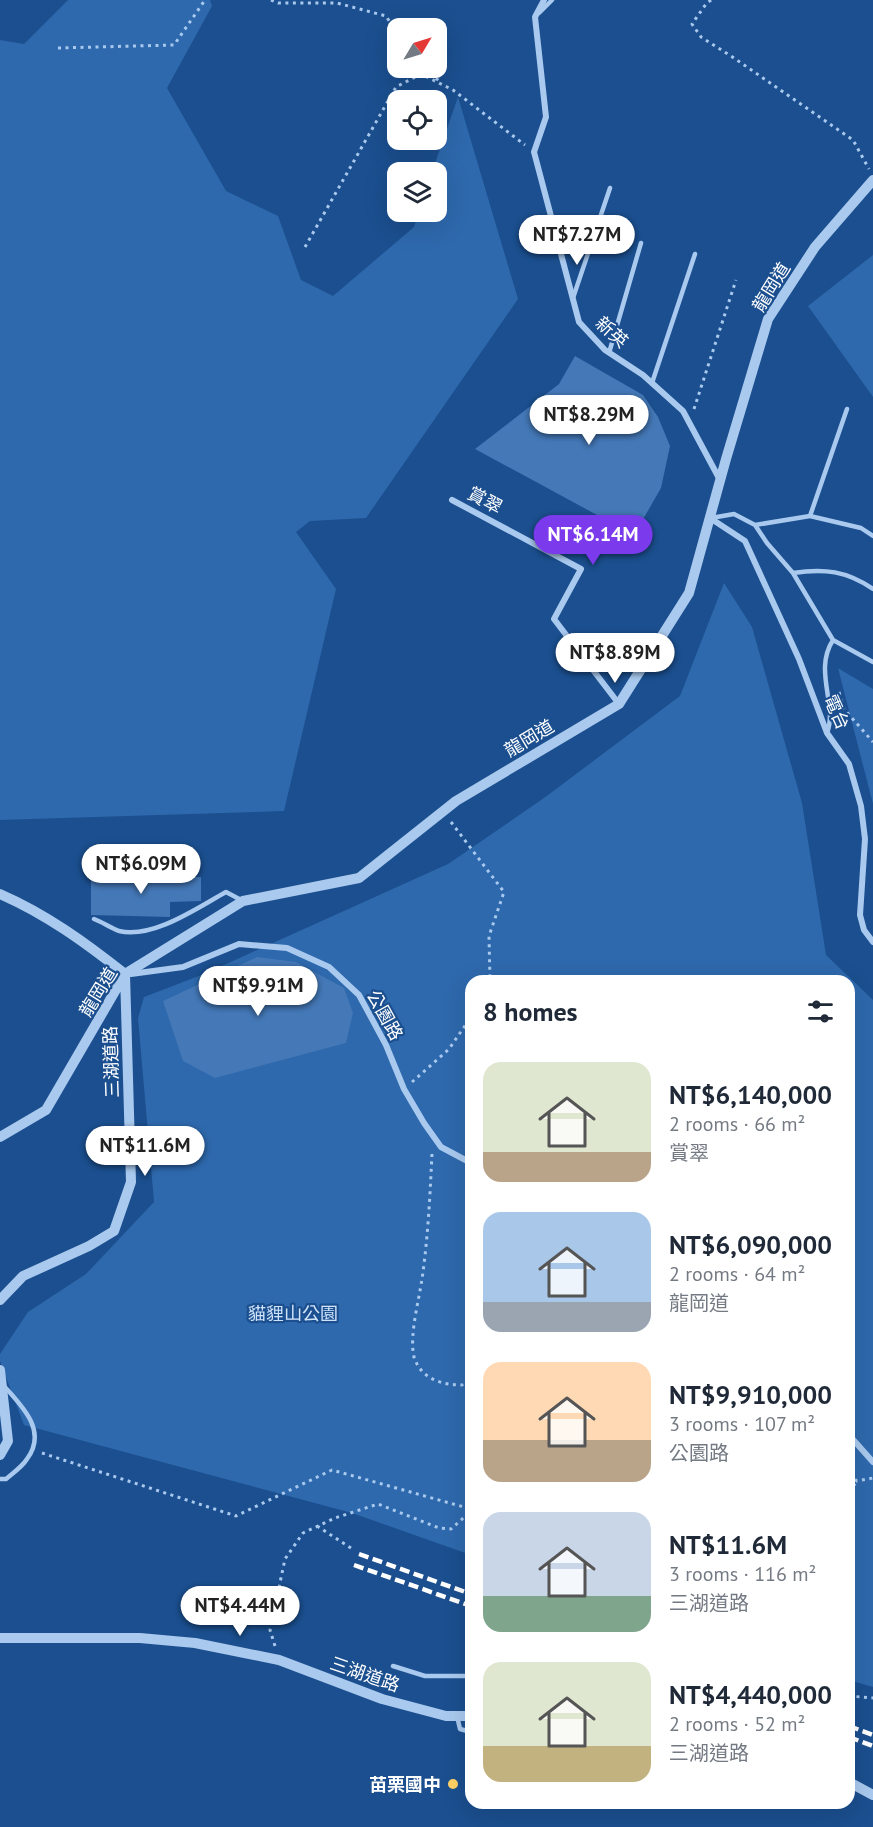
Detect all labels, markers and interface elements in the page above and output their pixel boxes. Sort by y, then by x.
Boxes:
north arrow [387,18,447,78]
map controls [387,18,447,222]
button: locate [387,90,447,150]
button: layers [387,162,447,222]
pin: NT$7.27M [515,215,639,266]
text: NT$7.27M [533,221,621,247]
street label: 龍岡道 [747,258,795,316]
street label: 新英 [591,311,633,353]
pin: NT$8.29M [527,395,651,446]
text: NT$8.29M [544,401,634,427]
street label: 賞翠 [464,481,506,519]
pin: NT$6.14M [531,515,655,566]
text: NT$6.14M [548,521,638,547]
pin: NT$8.89M [553,633,677,684]
text: NT$8.89M [570,639,660,665]
street label: 電台 [819,691,855,733]
street label: 龍岡道 [500,714,558,762]
pin: NT$6.09M [79,844,203,895]
text: NT$6.09M [96,850,186,876]
street label: 龍岡道 [74,963,122,1021]
pin: NT$9.91M [196,966,320,1017]
text: NT$9.91M [213,972,303,998]
street label: 公園路 [362,986,408,1044]
text: 8 homes [483,995,578,1028]
icon: filters [804,995,837,1028]
street label: 三湖道路 [98,1026,124,1098]
text: NT$6,140,000 [669,1078,832,1111]
icon: home [531,1086,603,1158]
text: 2 rooms · 66 m² [669,1111,805,1137]
pin: NT$11.6M [83,1126,207,1177]
text: NT$11.6M [100,1132,190,1158]
text: 賞翠 [669,1140,709,1166]
text: NT$6,090,000 [669,1228,832,1261]
icon: home [531,1236,603,1308]
text: 2 rooms · 64 m² [669,1261,805,1287]
text: 龍岡道 [669,1290,729,1316]
park label: 貓貍山公園 [248,1302,338,1325]
text: NT$9,910,000 [669,1378,832,1411]
icon: home [531,1386,603,1458]
text: 3 rooms · 107 m² [669,1411,815,1437]
text: 公園路 [669,1440,729,1466]
text: NT$11.6M [669,1528,787,1561]
icon: home [531,1536,603,1608]
text: 3 rooms · 116 m² [669,1561,816,1587]
pin: NT$4.44M [178,1586,302,1637]
text: 三湖道路 [669,1590,749,1616]
text: NT$4.44M [195,1592,285,1618]
street label: 三湖道路 [327,1651,403,1697]
text: NT$4,440,000 [669,1678,832,1711]
icon: home [531,1686,603,1758]
text: 2 rooms · 52 m² [669,1711,805,1737]
text: 三湖道路 [669,1740,749,1766]
place label: 苗栗國中 [369,1773,441,1796]
marker: 苗栗國中 [446,1777,460,1791]

